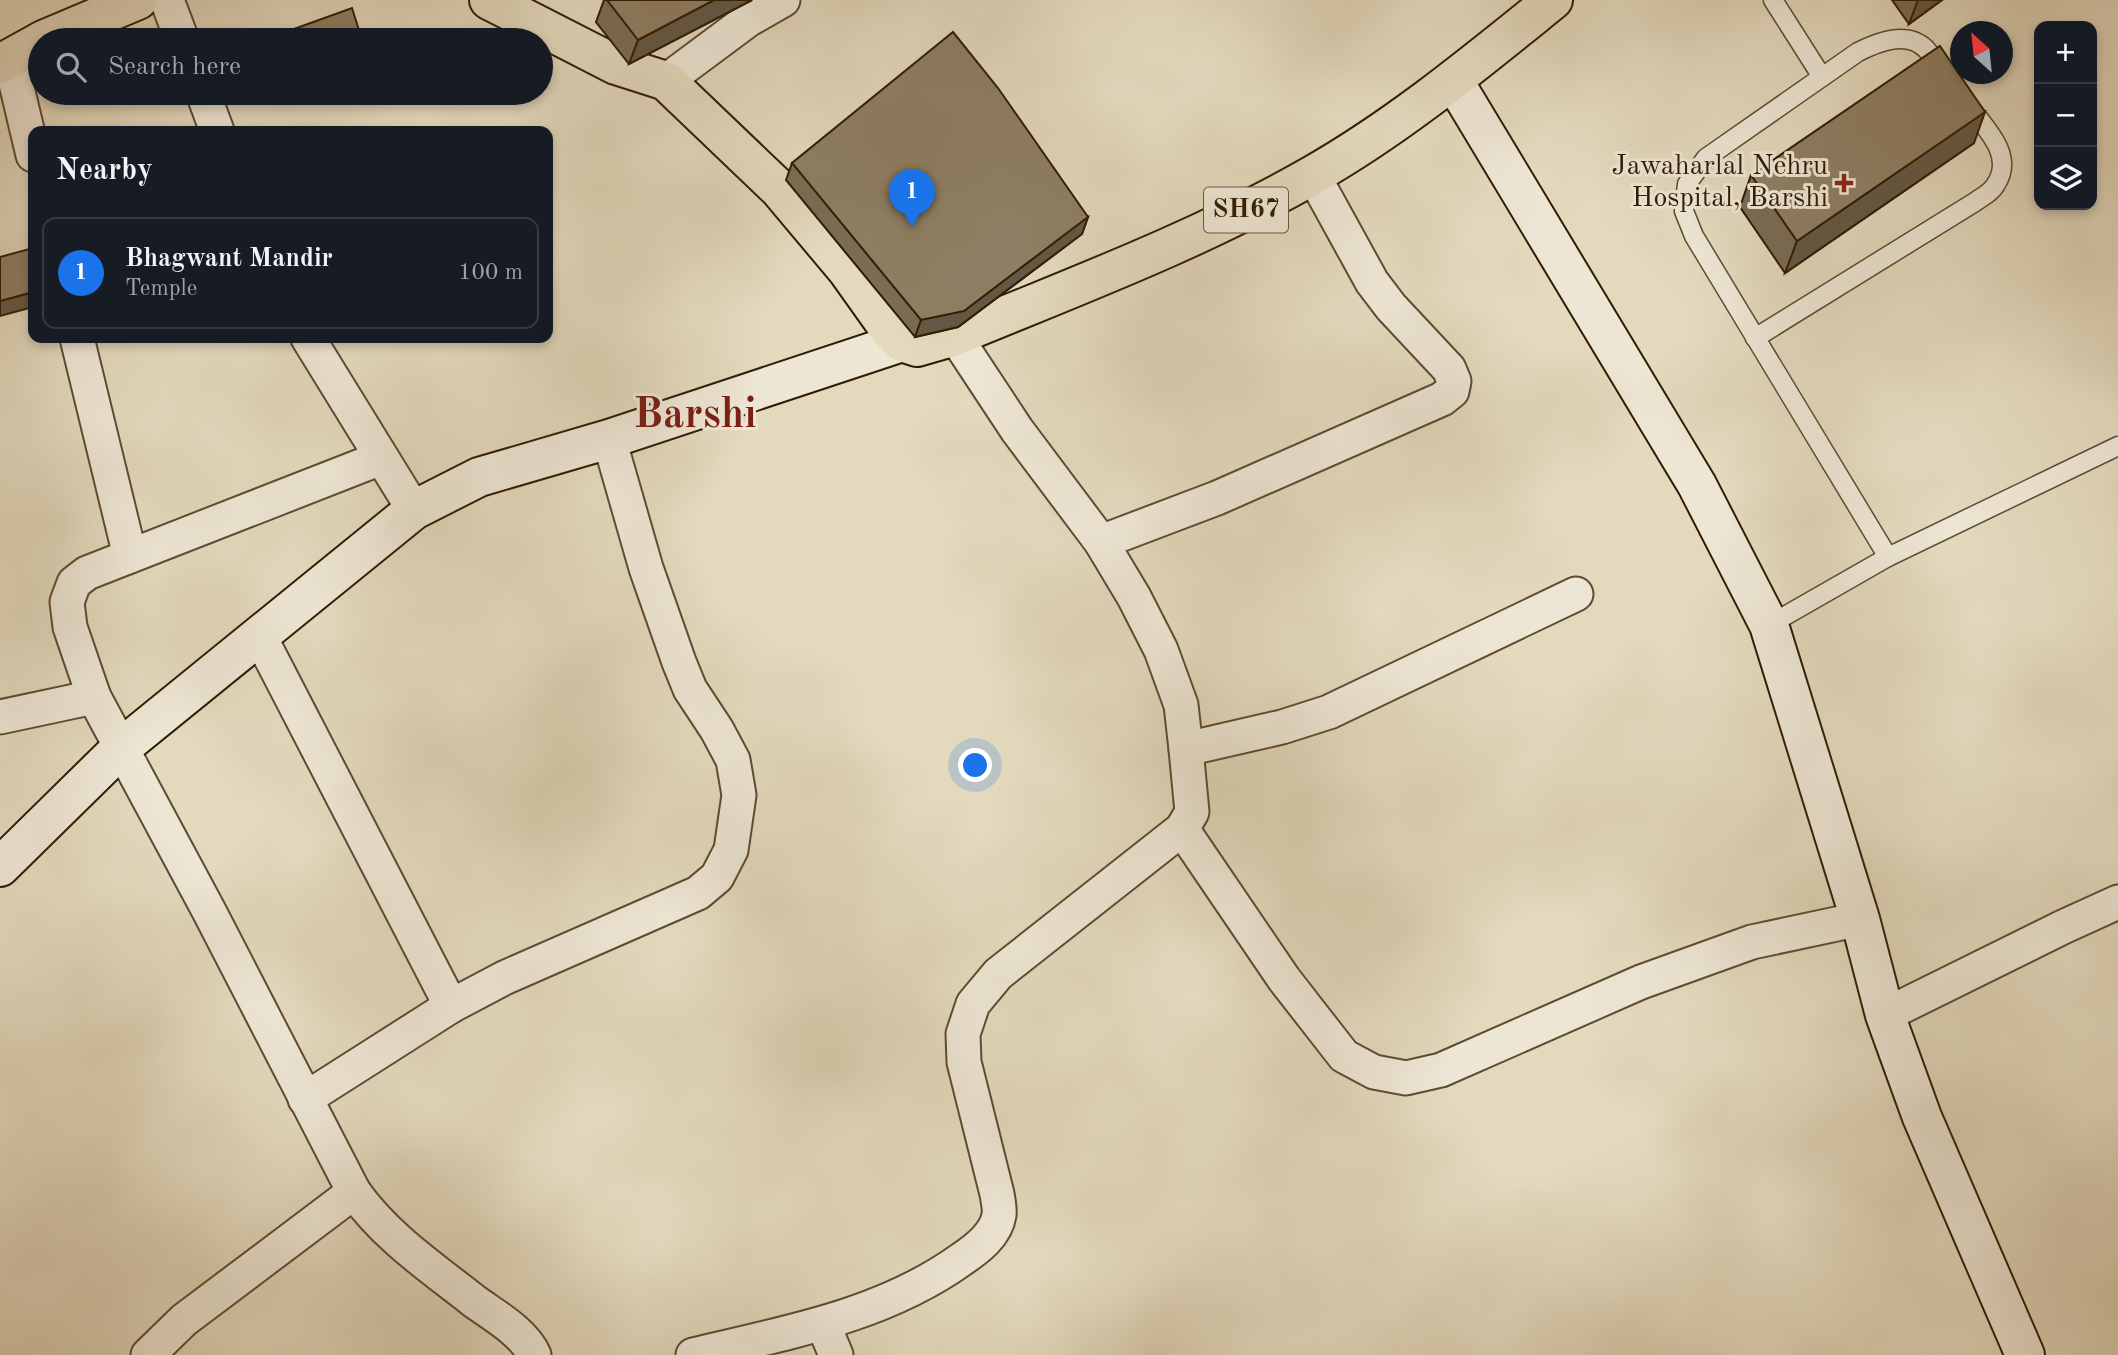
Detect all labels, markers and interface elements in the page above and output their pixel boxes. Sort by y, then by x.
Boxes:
north arrow [1950,21,2013,84]
map controls [2034,21,2097,210]
button: + [2034,21,2097,84]
search box [28,28,553,105]
icon: search [52,48,90,86]
text: Search here [108,54,241,80]
button: − [2034,84,2097,147]
button: layers [2034,147,2097,210]
place label: Jawaharlal Nehru Hospital, Barshi [1612,153,1828,213]
text: Nearby [56,156,153,186]
pin: 1 [889,169,935,227]
marker: Jawaharlal Nehru Hospital, Barshi [1834,173,1854,193]
road number: SH67 [1204,188,1288,232]
text: Bhagwant Mandir [125,246,333,272]
text: 1 [74,261,88,284]
text: 100 m [458,261,523,284]
text: Temple [125,277,197,300]
district label: Barshi [633,395,757,437]
your location [958,748,992,782]

